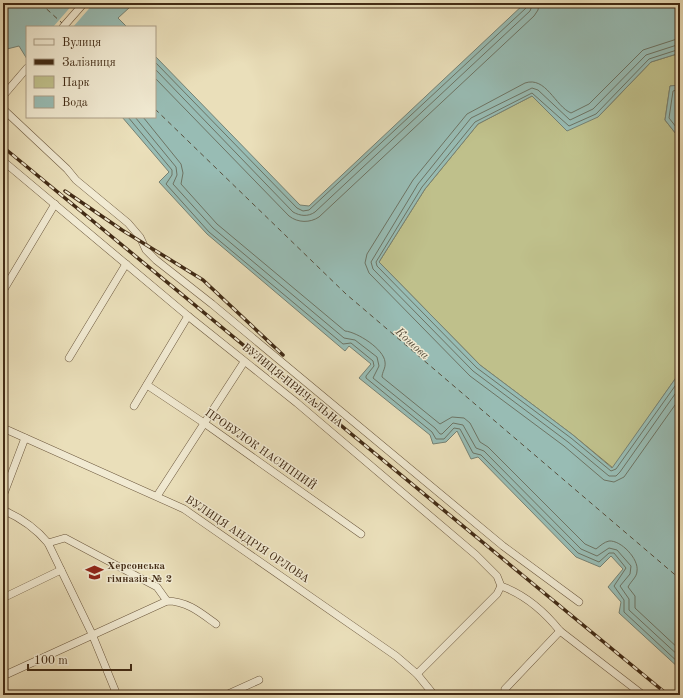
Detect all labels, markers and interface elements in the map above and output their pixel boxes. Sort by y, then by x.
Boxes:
legend [26,26,156,118]
text: Вулиця [62,37,101,49]
text: Залізниця [62,56,116,69]
text: Парк [62,77,90,89]
text: Вода [62,97,88,109]
water label: Кошова [392,325,432,362]
street label: ВУЛИЦЯ ПРИЧАЛЬНА [239,342,345,430]
street label: ПРОВУЛОК НАСИПНИЙ [203,406,319,493]
street label: ВУЛИЦЯ АНДРІЯ ОРЛОВА [183,494,311,586]
place label: Херсонська гімназія № 2 [107,561,172,585]
school or university icon: Херсонська гімназія № 2 [84,562,104,582]
scale bar [28,646,131,672]
text: 100 m [34,655,68,667]

